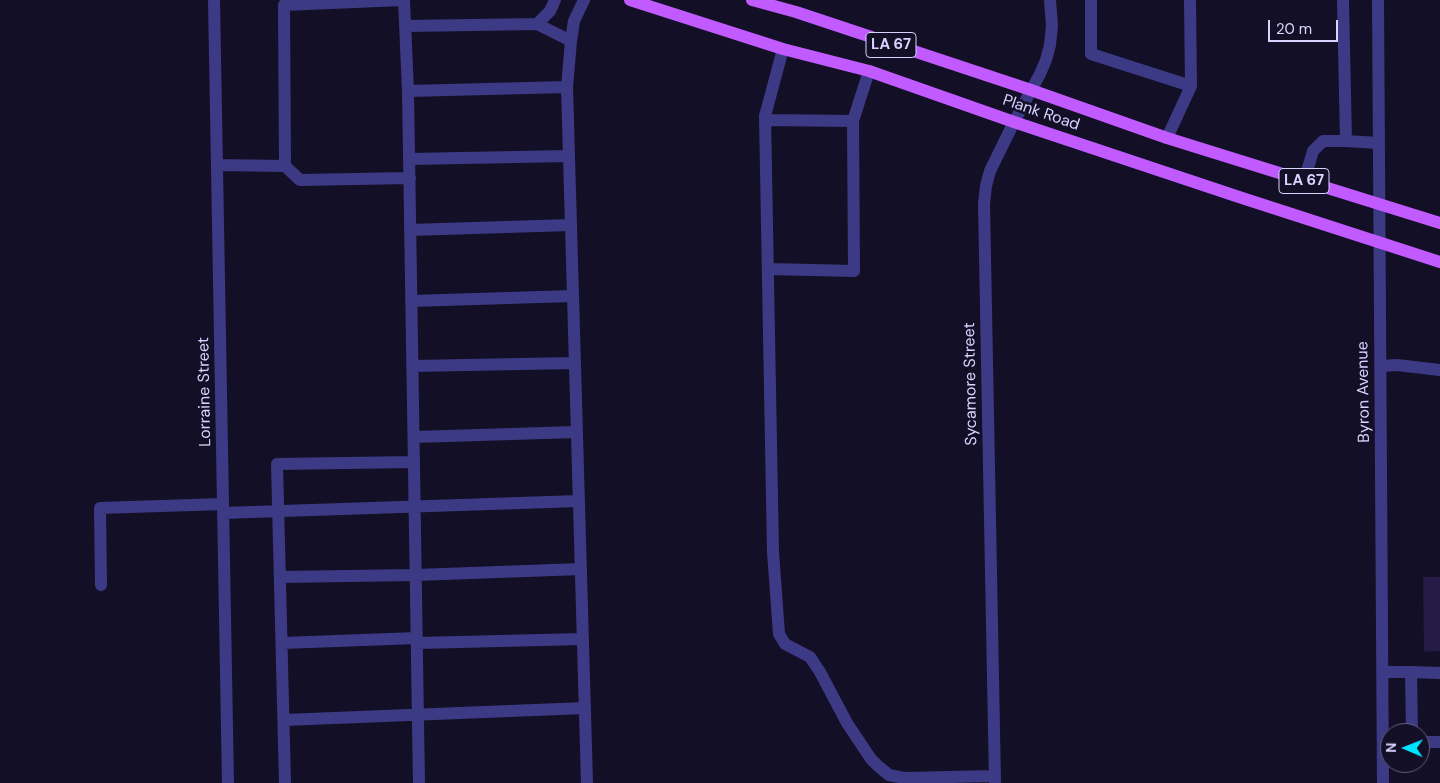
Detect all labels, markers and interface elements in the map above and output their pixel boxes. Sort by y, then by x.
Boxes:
scale bar [1270,10,1340,42]
text: 20 m [1276,19,1312,39]
road number: LA 67 [866,32,916,58]
street label: Plank Road [1000,91,1082,135]
road number: LA 67 [1279,168,1329,194]
street label: Sycamore Street [960,322,982,446]
street label: Lorraine Street [194,337,216,447]
street label: Byron Avenue [1354,341,1374,443]
north arrow [1380,723,1430,773]
text: N [1382,742,1400,753]

